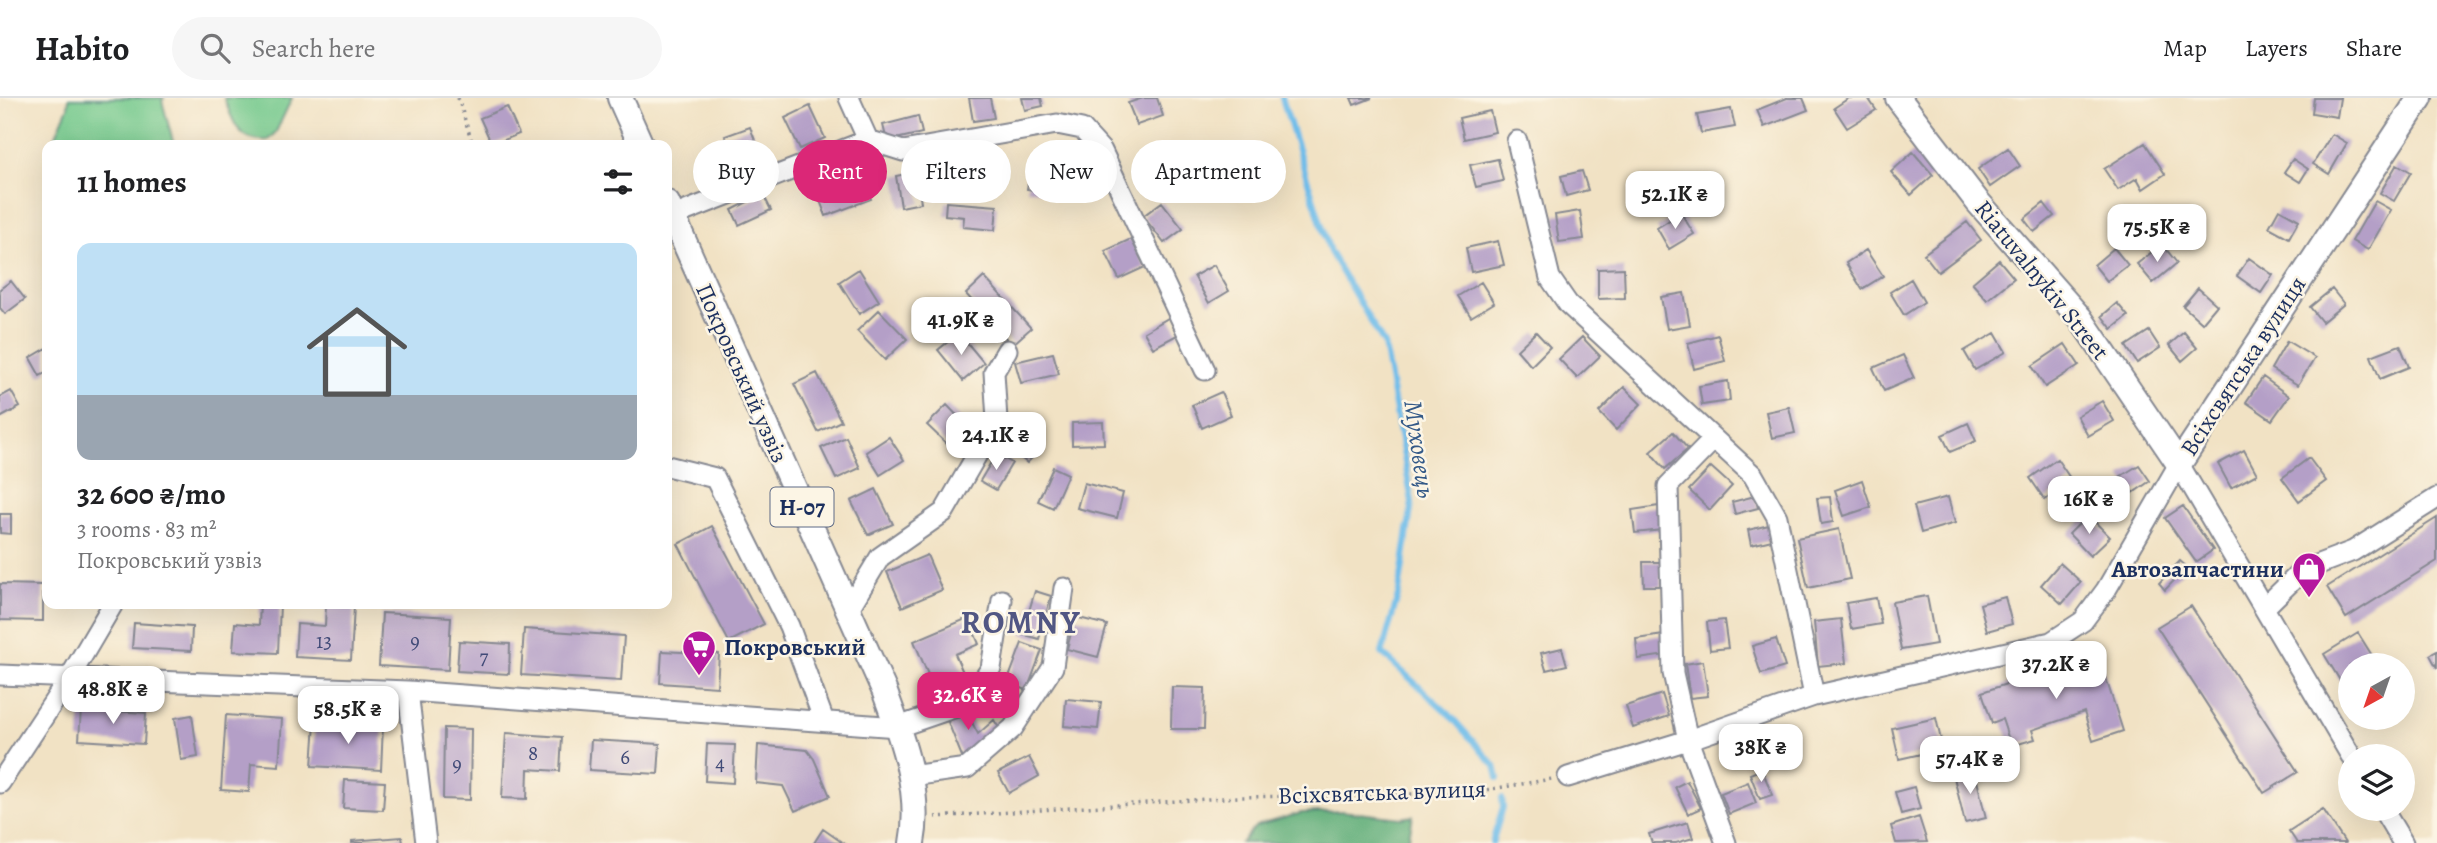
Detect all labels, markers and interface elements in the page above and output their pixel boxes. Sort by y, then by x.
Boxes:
search box [172,17,662,80]
text: Habito [35,26,130,71]
icon: search [196,29,234,67]
text: Search here [252,31,375,66]
text: Map [2163,32,2207,64]
text: Layers [2245,32,2308,64]
text: Share [2346,32,2402,64]
chip: Buy [693,140,779,203]
chip: Rent [793,140,887,203]
chip: Filters [901,140,1011,203]
chip: New [1025,140,1117,203]
chip: Apartment [1131,140,1286,203]
text: 11 homes [77,162,187,202]
icon: filters [599,163,637,201]
pin: 52.1K ₴ [1610,172,1740,231]
text: 52.1K ₴ [1642,178,1708,209]
street label: Riatuvalnykiv Street [1968,193,2117,367]
pin: 75.5K ₴ [2092,204,2222,264]
text: 75.5K ₴ [2123,211,2191,242]
street label: Всіхсвятська вулиця [2173,270,2313,462]
street label: Покровський узвіз [688,278,796,468]
icon: home [294,289,420,415]
pin: 41.9K ₴ [896,298,1026,357]
text: 41.9K ₴ [927,304,995,335]
water label: Муховець [1395,398,1444,500]
pin: 24.1K ₴ [931,412,1061,472]
text: 24.1K ₴ [962,419,1030,450]
text: 32 600 ₴/mo [77,474,226,514]
pin: 16K ₴ [2040,476,2138,536]
text: 16K ₴ [2064,483,2114,514]
road number: Н-07 [770,488,834,526]
text: 3 rooms · 83 m² [77,514,217,545]
text: Покровський узвіз [77,545,262,576]
shop icon: Автозапчастини [2290,550,2328,599]
place label: Автозапчастини [2110,553,2284,585]
district label: ROMNY [960,600,1082,644]
house number: 13 [316,627,332,655]
house number: 9 [410,627,420,655]
supermarket icon: Покровський [680,628,718,677]
place label: Покровський [724,631,865,663]
pin: 37.2K ₴ [1991,642,2121,701]
house number: 7 [480,643,489,671]
text: 37.2K ₴ [2022,648,2090,679]
north arrow [2338,653,2415,730]
map controls [2338,653,2415,821]
pin: 48.8K ₴ [48,666,178,726]
pin: 32.6K ₴ [903,672,1033,732]
text: 48.8K ₴ [78,673,148,704]
text: 32.6K ₴ [933,679,1003,710]
pin: 58.5K ₴ [283,686,413,746]
text: 58.5K ₴ [314,693,382,724]
pin: 38K ₴ [1712,724,1810,784]
text: 38K ₴ [1735,731,1787,762]
pin: 57.4K ₴ [1905,736,2035,796]
house number: 8 [528,739,538,767]
house number: 6 [620,743,630,771]
text: 57.4K ₴ [1936,743,2004,774]
button: layers [2338,744,2415,821]
house number: 4 [715,749,725,777]
house number: 9 [452,750,462,778]
street label: Всіхсвятська вулиця [1277,772,1487,812]

